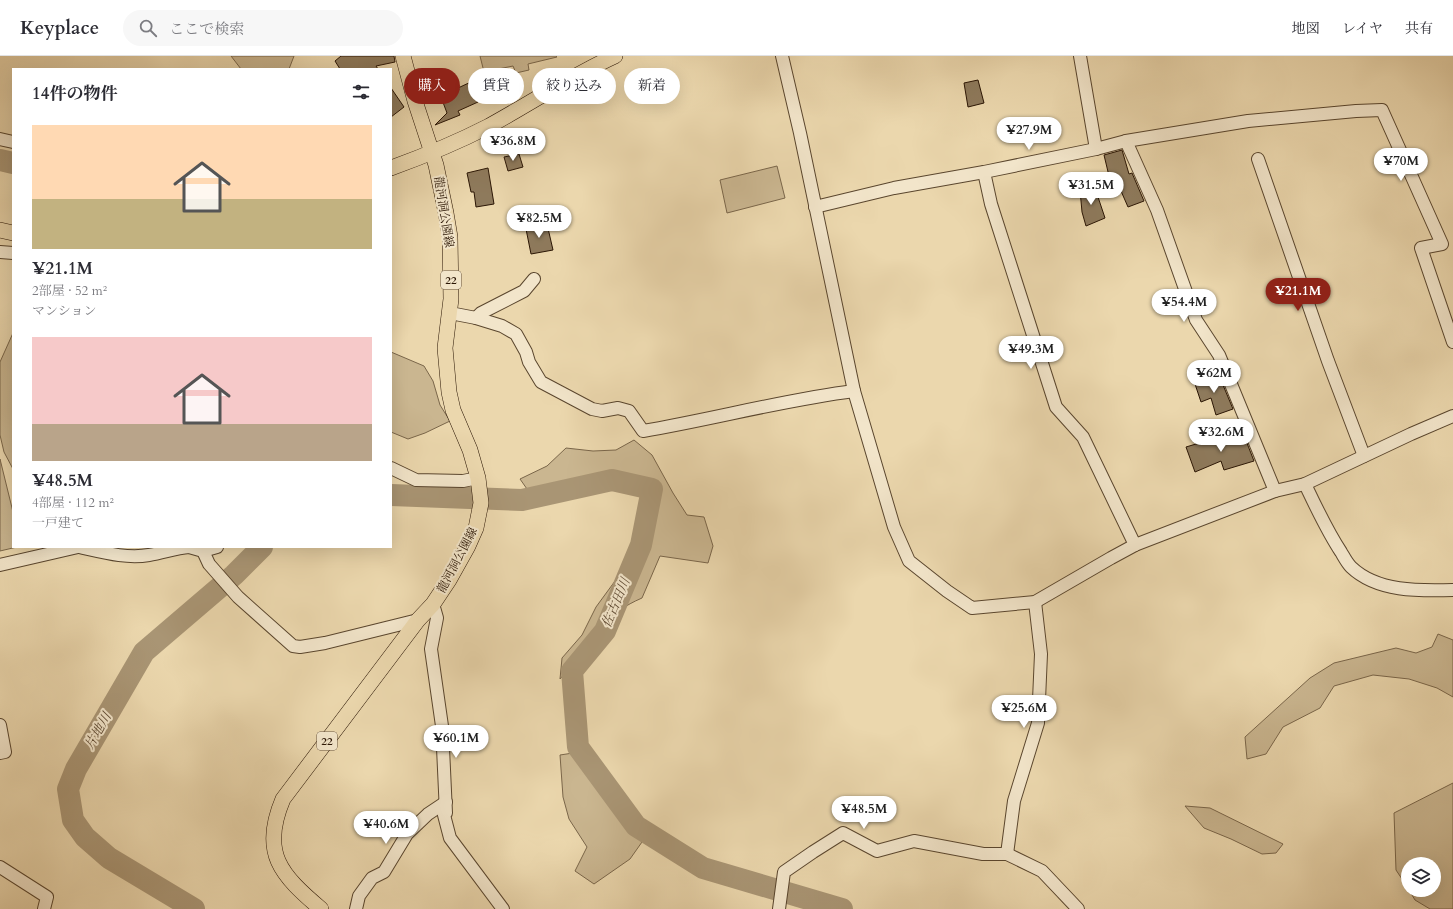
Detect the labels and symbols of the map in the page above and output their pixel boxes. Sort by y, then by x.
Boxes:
pin: ¥27.9M [996,117,1062,151]
pin: ¥36.8M [480,128,546,162]
pin: ¥70M [1377,148,1425,182]
pin: ¥31.5M [1058,172,1124,206]
street label: 龍河洞公園線 [430,175,458,249]
pin: ¥82.5M [506,205,572,239]
road number: 22 [441,271,461,289]
pin: ¥21.1M [1265,278,1331,312]
pin: ¥54.4M [1151,289,1217,323]
pin: ¥49.3M [998,336,1064,370]
pin: ¥62M [1190,360,1238,394]
pin: ¥32.6M [1188,419,1254,453]
street label: 龍河洞公園線 [433,524,481,596]
water label: 佐古田川 [598,574,635,630]
pin: ¥25.6M [991,695,1057,729]
water label: 片地川 [80,708,117,752]
pin: ¥60.1M [423,725,489,759]
road number: 22 [317,732,337,750]
pin: ¥48.5M [831,796,897,830]
pin: ¥40.6M [353,811,419,845]

